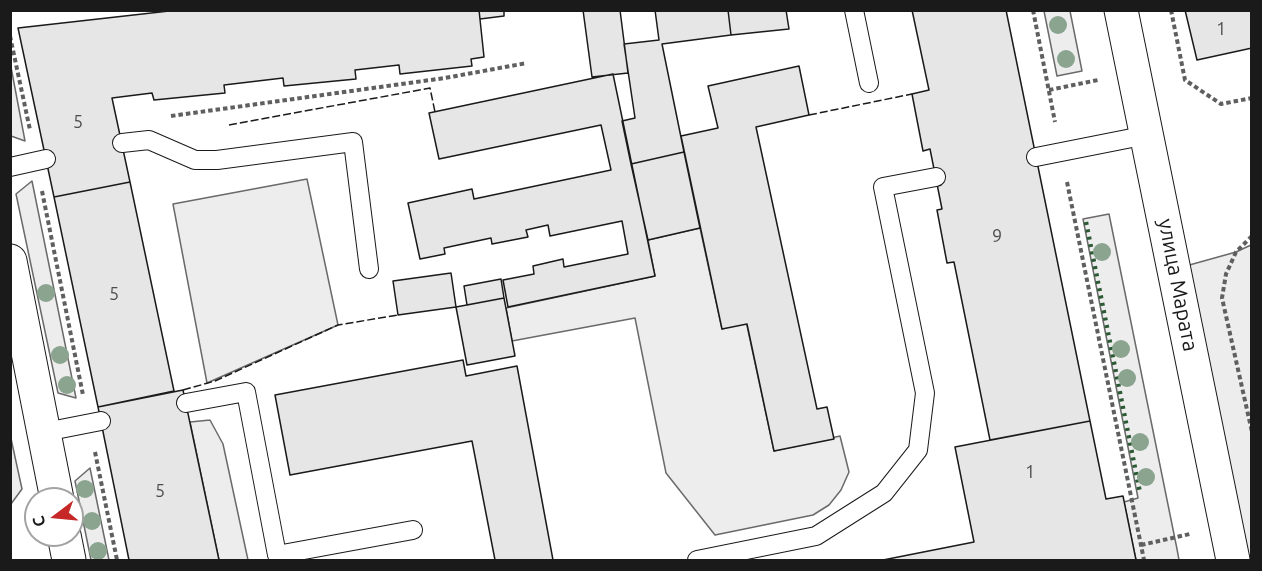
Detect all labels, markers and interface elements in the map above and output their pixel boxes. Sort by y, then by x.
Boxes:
house number: 1 [1216,18,1226,40]
house number: 5 [73,111,83,133]
street label: улица Марата [1153,217,1203,353]
house number: 9 [992,225,1002,247]
house number: 5 [109,283,119,305]
house number: 1 [1025,461,1035,483]
house number: 5 [155,480,165,502]
north arrow [24,487,84,547]
text: С [29,514,49,529]

